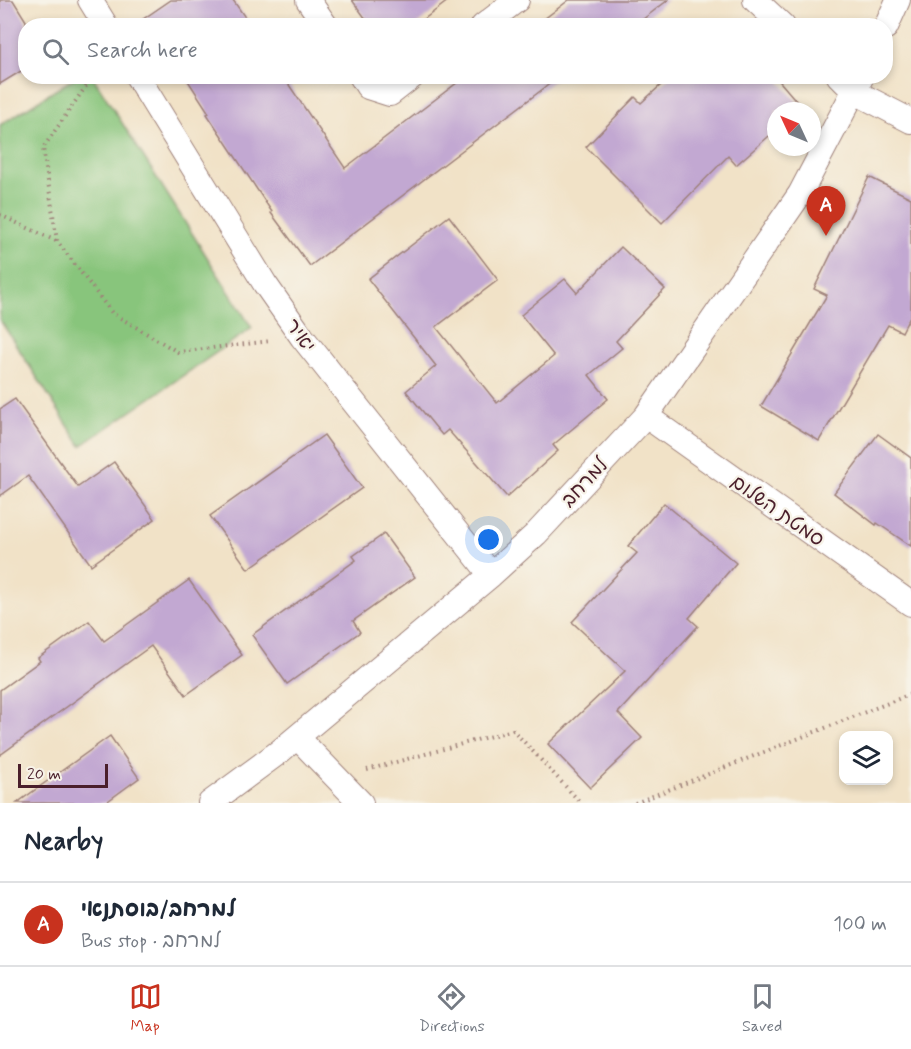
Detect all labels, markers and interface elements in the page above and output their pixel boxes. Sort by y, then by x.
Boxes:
search box [18,18,893,84]
icon: search [39,35,72,68]
text: Search here [87,37,198,65]
north arrow [767,102,821,156]
pin: A [806,186,846,236]
street label: יאיר [278,314,321,358]
street label: למרחב [556,452,615,513]
street label: סמטת השלום [725,469,829,553]
your location [474,525,503,554]
map controls [839,731,893,785]
button: layers [839,731,893,785]
scale bar [18,761,108,788]
text: 20 m [27,764,61,785]
text: Nearby [24,825,103,859]
text: למרחב/בוסתנאי [81,896,236,924]
text: A [37,911,50,938]
text: 100 m [833,911,887,938]
text: Bus stop · למרחב [81,928,220,955]
tab: Map [129,980,162,1037]
tab: Directions [419,980,485,1037]
tab: Saved [742,980,782,1037]

